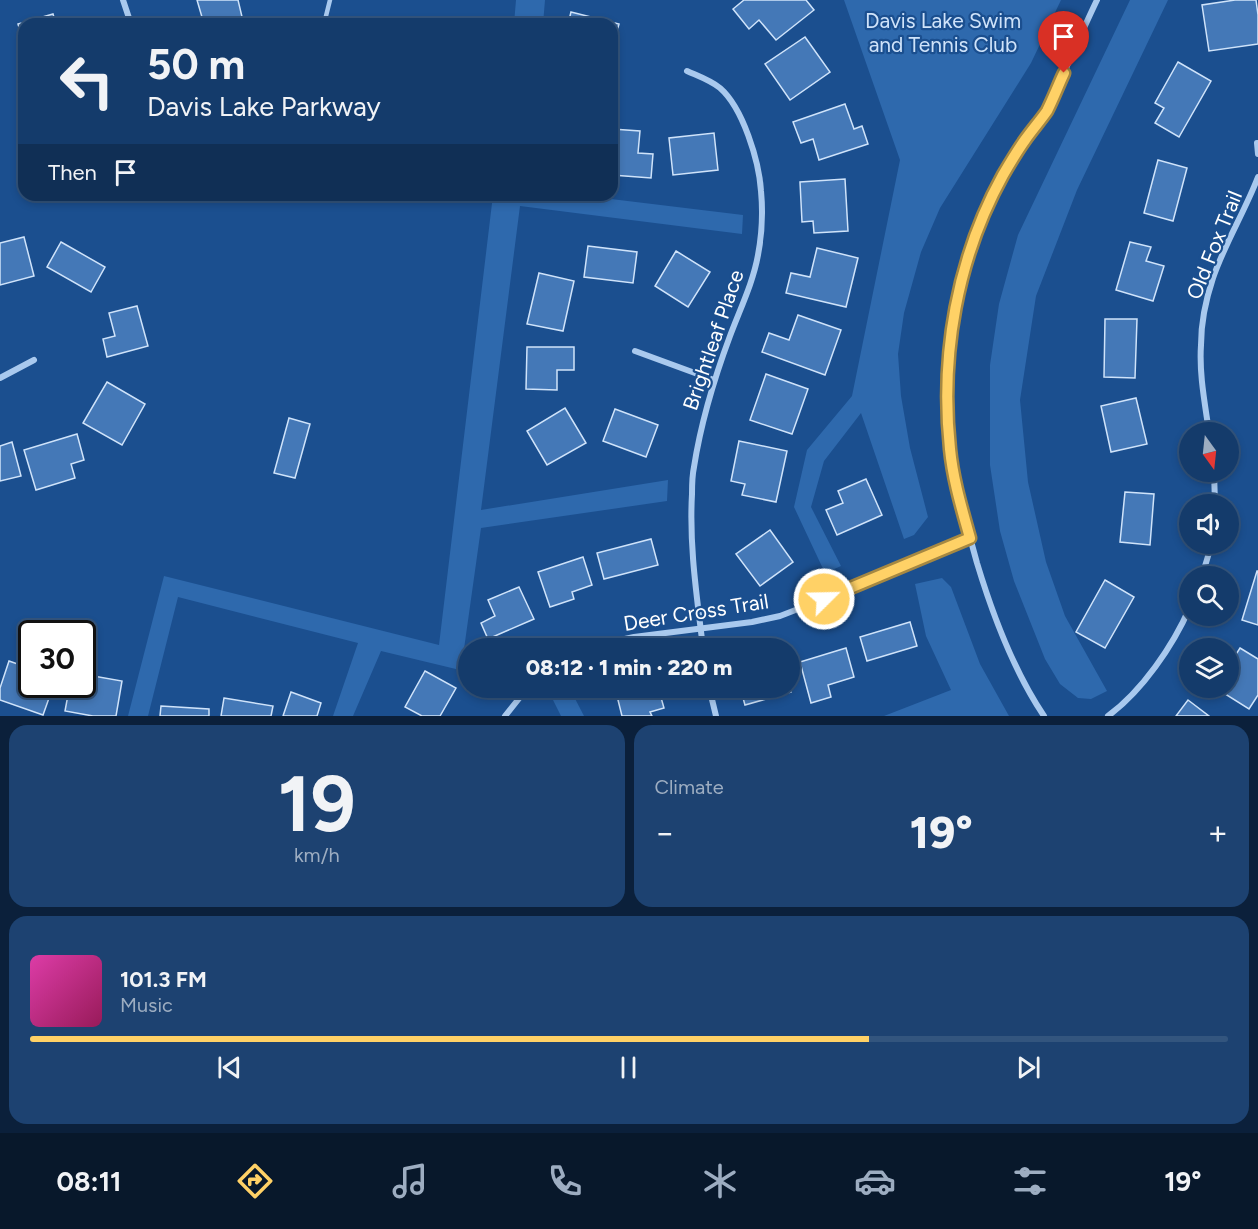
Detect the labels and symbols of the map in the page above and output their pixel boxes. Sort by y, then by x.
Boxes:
park label: Davis Lake Swim and Tennis Club [865,8,1021,57]
pin [1038,11,1089,73]
street label: Old Fox Trail [1181,187,1247,303]
street label: Brightleaf Place [677,267,749,413]
north arrow [1179,422,1239,482]
position arrow [792,567,856,631]
street label: Deer Cross Trail [622,588,770,636]
speed limit sign: 30 [18,620,96,698]

